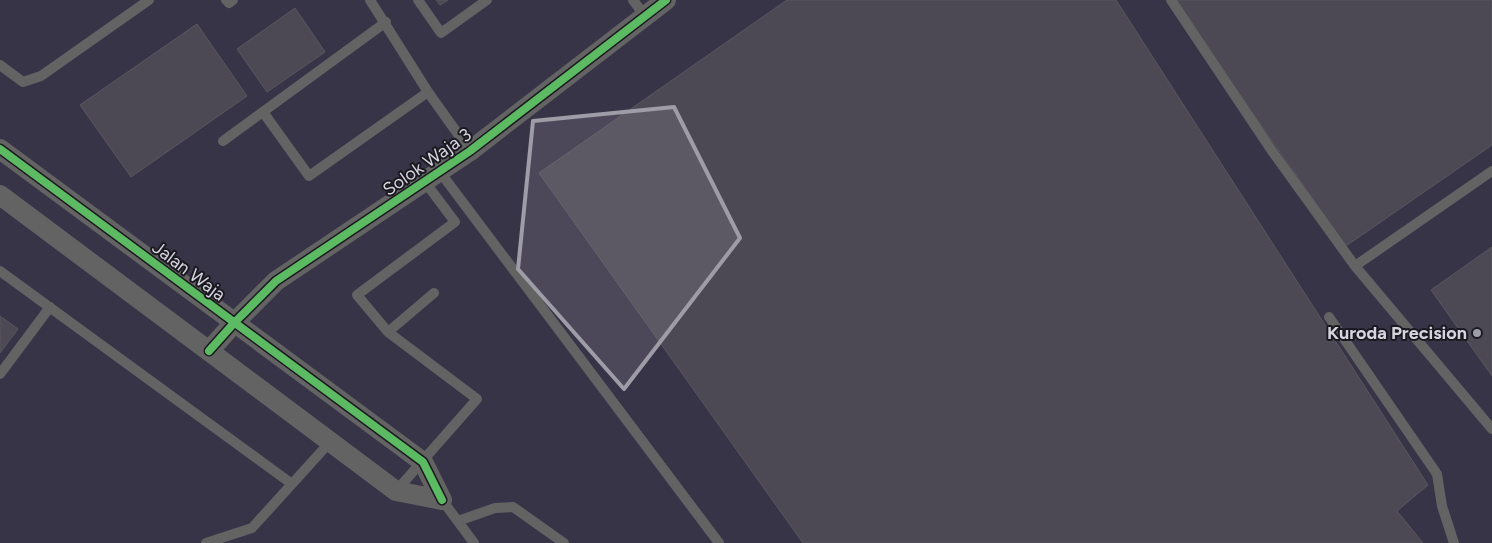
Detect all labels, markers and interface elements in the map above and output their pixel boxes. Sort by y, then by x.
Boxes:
street label: Solok Waja 3 [378,123,476,201]
street label: Jalan Waja [148,236,230,306]
place label: Kuroda Precision [1327,322,1467,344]
marker: Kuroda Precision [1471,327,1483,339]

